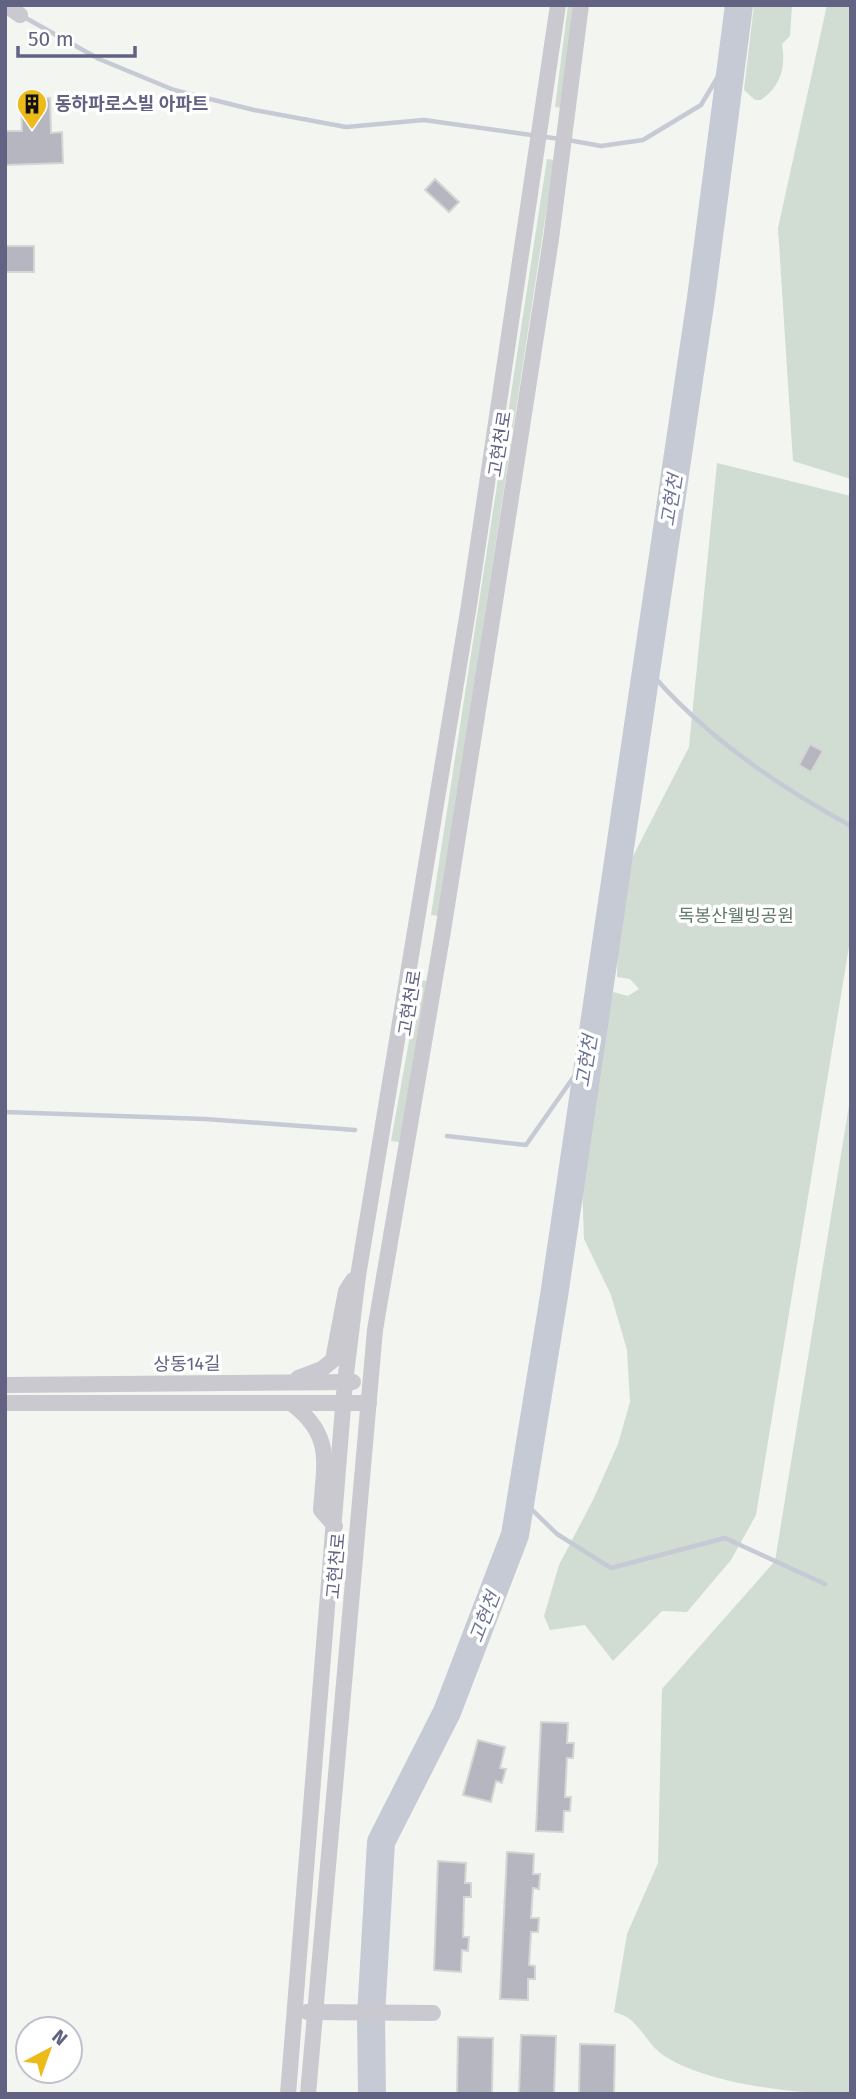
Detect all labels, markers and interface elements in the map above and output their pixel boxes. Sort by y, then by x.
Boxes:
scale bar [18,14,135,58]
text: 50 m [28,26,74,52]
building icon: 동하파로스빌 아파트 [15,87,49,131]
place label: 동하파로스빌 아파트 [55,93,208,115]
street label: 고현천로 [484,410,516,478]
water label: 고현천 [656,471,687,528]
park label: 독봉산웰빙공원 [678,905,794,927]
street label: 고현천로 [394,969,426,1037]
water label: 고현천 [571,1032,602,1089]
street label: 상동14길 [153,1352,221,1376]
street label: 고현천로 [322,1532,350,1600]
water label: 고현천 [464,1587,505,1646]
north arrow [14,2015,84,2085]
text: N [48,2025,72,2050]

